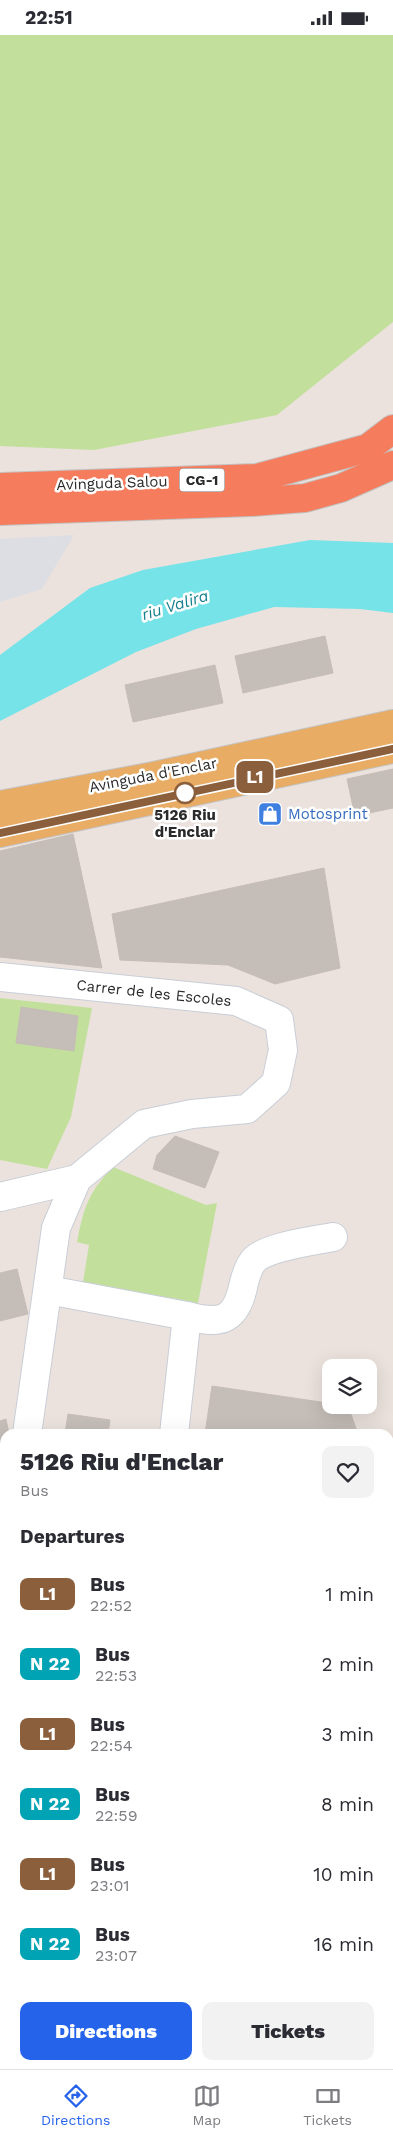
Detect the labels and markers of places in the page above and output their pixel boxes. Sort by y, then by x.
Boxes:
marker: 5126 Riu d'Enclar [174,782,196,804]
shop icon: Motosprint [257,801,283,827]
place label: Motosprint [288,805,368,823]
place label: 5126 Riu d'Enclar [154,806,216,841]

